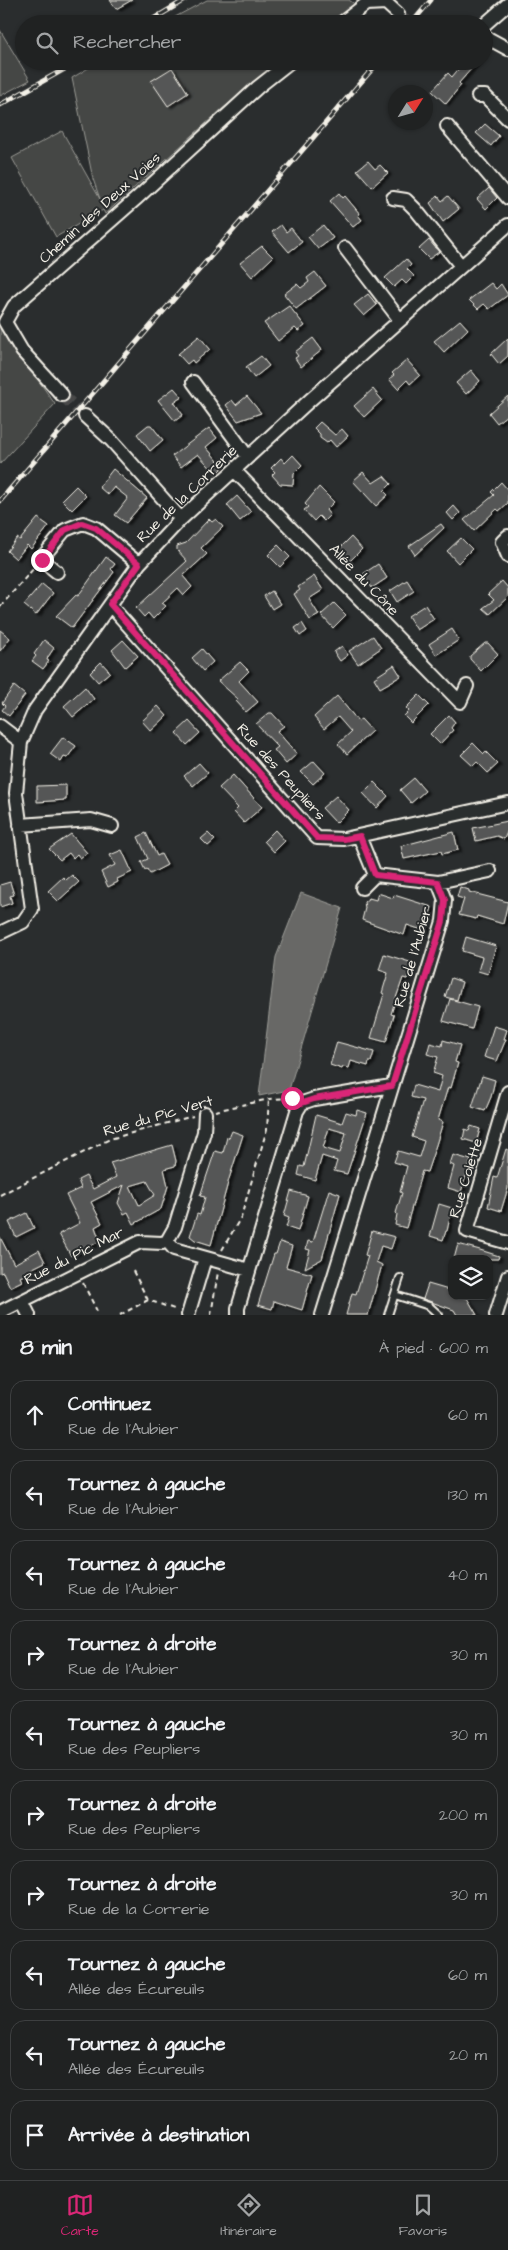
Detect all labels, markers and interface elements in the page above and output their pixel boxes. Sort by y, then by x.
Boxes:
search box [15,15,493,70]
icon: search [33,29,61,57]
text: Rechercher [73,29,181,56]
north arrow [388,85,433,130]
street label: Chemin des Deux Voies [35,147,166,268]
street label: Rue de la Correrie [132,440,242,548]
street label: Allée du Cône [324,539,404,621]
route end [31,549,54,572]
street label: Rue des Peupliers [232,719,331,825]
street label: Rue de l'Aubier [389,904,437,1010]
route start [281,1087,304,1110]
street label: Rue du Pic Vert [101,1090,215,1142]
street label: Rue Colette [444,1136,488,1220]
street label: Rue du Pic Mar [20,1222,128,1290]
map controls [448,1255,493,1300]
button: layers [448,1255,493,1300]
text: 8 min [20,1333,72,1362]
text: À pied · 600 m [379,1337,488,1359]
text: Continuez [68,1391,151,1418]
icon: ahead [21,1401,49,1429]
text: 60 m [448,1404,487,1426]
text: Rue de l'Aubier [68,1418,178,1440]
text: Tournez à gauche [68,1471,226,1498]
icon: left [21,1481,49,1509]
text: 130 m [448,1484,487,1506]
text: Rue de l'Aubier [68,1498,178,1520]
text: Tournez à gauche [68,1551,226,1578]
icon: left [21,1561,49,1589]
text: 40 m [447,1564,487,1586]
text: Rue de l'Aubier [68,1578,178,1600]
text: Tournez à droite [68,1631,216,1658]
icon: right [21,1641,49,1669]
text: 30 m [450,1644,487,1666]
text: Rue de l'Aubier [68,1658,178,1680]
text: Tournez à gauche [68,1711,226,1738]
icon: left [21,1721,49,1749]
text: 30 m [450,1724,487,1746]
text: Rue des Peupliers [68,1738,200,1760]
text: Tournez à droite [68,1791,216,1818]
icon: right [21,1801,49,1829]
text: 200 m [439,1804,487,1826]
text: Rue des Peupliers [68,1818,200,1840]
text: Tournez à droite [68,1871,216,1898]
icon: right [21,1881,49,1909]
text: 30 m [450,1884,487,1906]
text: Rue de la Correrie [68,1898,209,1920]
text: Tournez à gauche [68,1951,226,1978]
icon: left [21,1961,49,1989]
text: 60 m [448,1964,487,1986]
text: Allée des Écureuils [68,1978,205,2000]
text: Tournez à gauche [68,2031,226,2058]
icon: left [21,2041,49,2069]
text: 20 m [449,2044,487,2066]
text: Allée des Écureuils [68,2058,205,2080]
icon: arrive [21,2121,49,2149]
text: Arrivée à destination [68,2122,249,2149]
tab: Carte [61,2191,99,2241]
tab: Itinéraire [220,2191,277,2241]
tab: Favoris [398,2191,447,2241]

